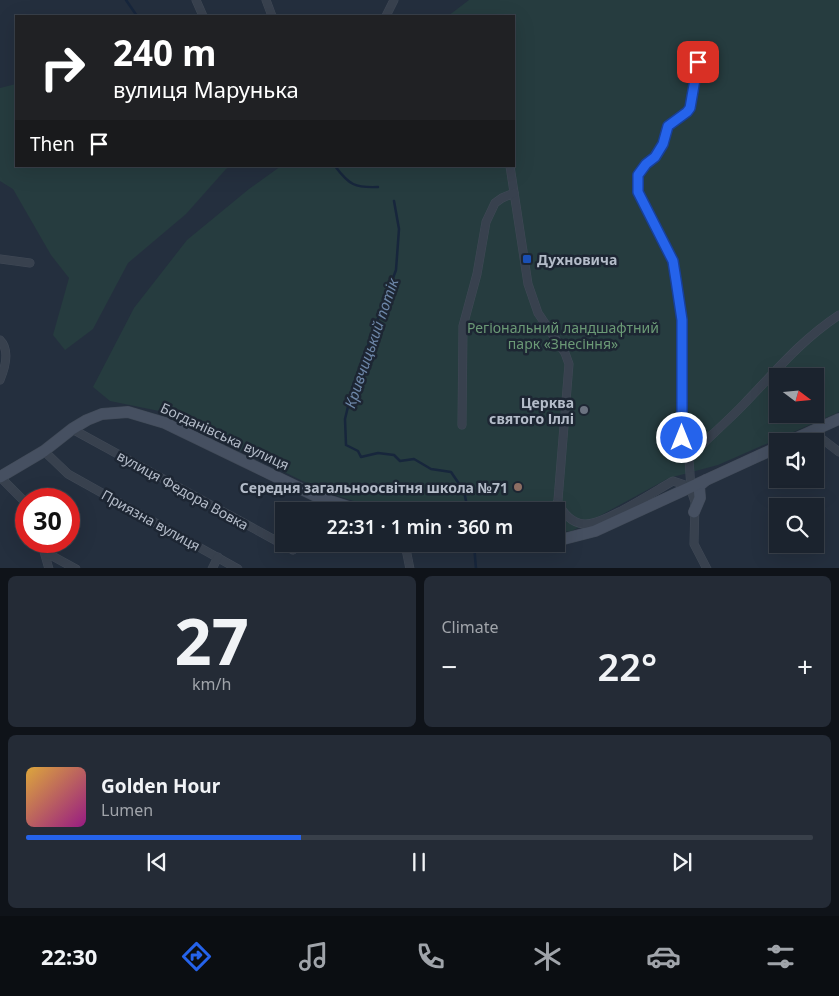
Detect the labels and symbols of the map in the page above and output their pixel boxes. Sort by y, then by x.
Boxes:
pin [677,41,719,83]
place label: Духновича [537,250,617,269]
marker: Духновича [521,253,533,265]
water label: Кривчицький потік [339,274,403,411]
park label: Регіональний ландшафтний парк «Знесіння» [467,318,659,353]
north arrow [769,368,824,422]
place label: Церква святого Іллі [489,393,574,428]
street label: Богданівська вулиця [158,398,292,474]
marker: Церква святого Іллі [578,404,590,416]
position arrow [655,411,707,463]
street label: вулиця Федора Вовка [114,446,252,534]
place label: Середня загальноосвітня школа №71 [240,478,508,497]
marker: Середня загальноосвітня школа №71 [512,481,524,493]
street label: Приязна вулиця [98,485,204,555]
speed limit sign: 30 [15,488,80,553]

